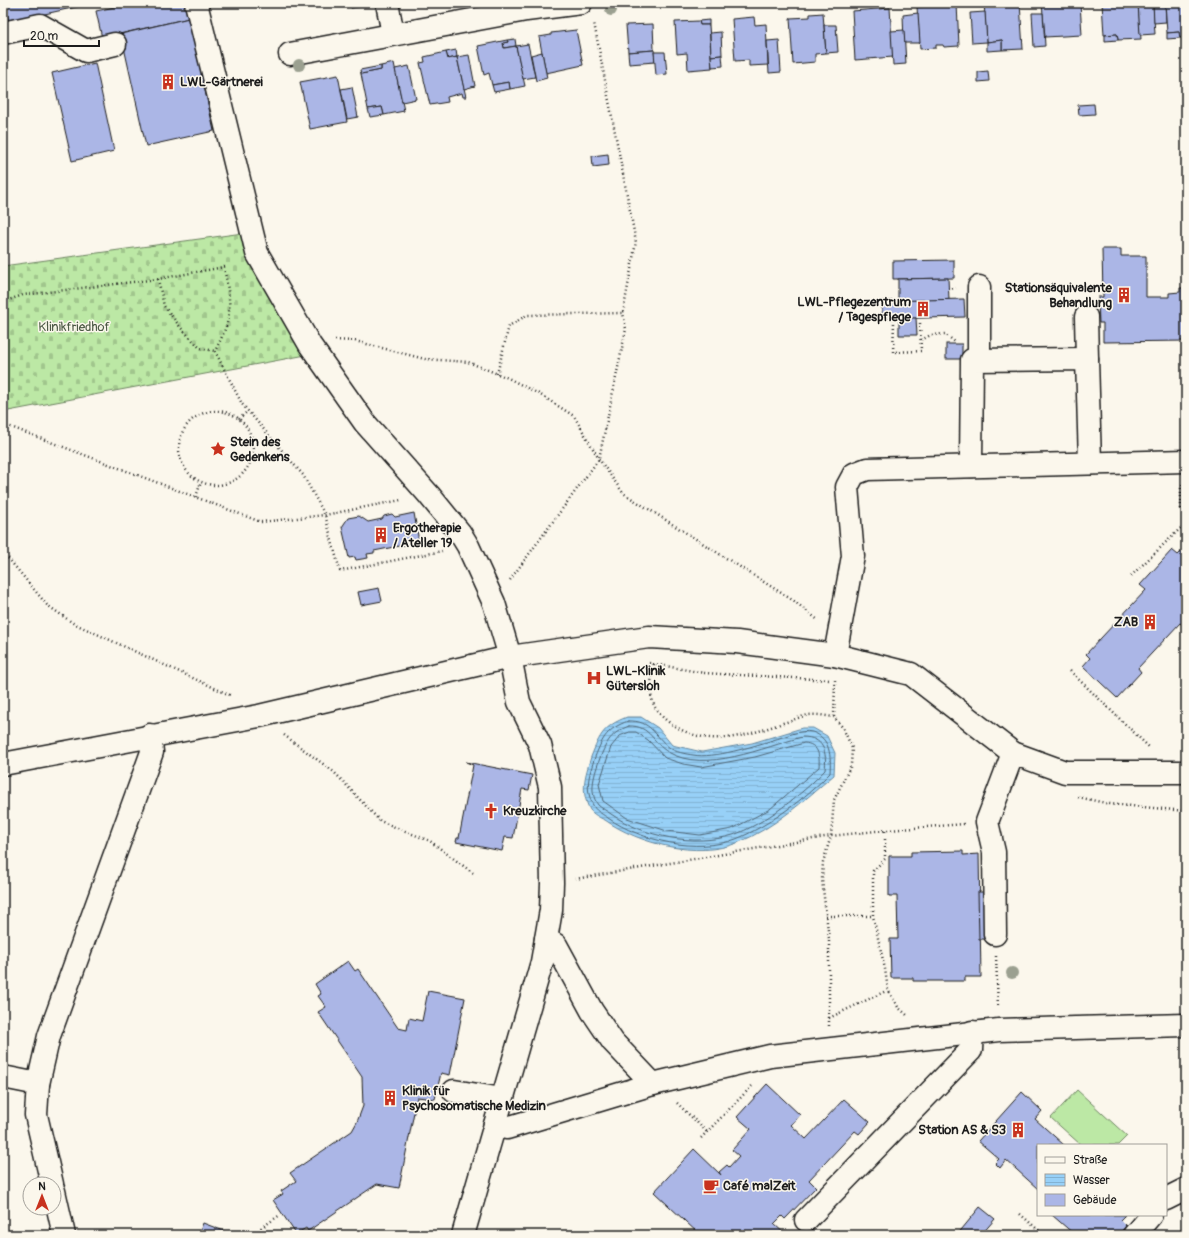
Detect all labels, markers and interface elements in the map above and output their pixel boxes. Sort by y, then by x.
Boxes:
scale bar [24,22,99,48]
text: 20 m [30,29,59,44]
building icon: LWL-Gärtnerei [159,73,177,91]
place label: LWL-Gärtnerei [180,74,264,90]
place label: Stationsäquivalente Behandlung [1005,280,1113,311]
building icon: Stationsäquivalente Behandlung [1115,286,1133,304]
place label: LWL-Pflegezentrum / Tagespflege [797,294,912,325]
building icon: LWL-Pflegezentrum / Tagespflege [914,300,932,318]
park label: Klinikfriedhof [38,319,111,335]
place label: Stein des Gedenkens [230,434,290,465]
place icon: Stein des Gedenkens [209,440,227,458]
place label: Ergotherapie / Ateller 19 [393,520,462,551]
building icon: Ergotherapie / Ateller 19 [372,526,390,544]
building icon: ZAB [1141,613,1159,631]
place label: ZAB [1114,614,1139,630]
place label: LWL-Klinik Gütersloh [606,663,666,694]
hospital icon: LWL-Klinik Gütersloh [585,669,603,687]
church icon: Kreuzkirche [482,802,500,820]
place label: Kreuzkirche [503,803,567,819]
place label: Klinik für Psychosomatische Medizin [402,1083,547,1114]
building icon: Klinik für Psychosomatische Medizin [381,1089,399,1107]
building icon: Station AS & S3 [1009,1121,1027,1139]
place label: Station AS & S3 [918,1122,1006,1138]
legend [1037,1144,1167,1216]
text: Straße [1073,1153,1107,1168]
text: Wasser [1073,1173,1110,1188]
north arrow [22,1176,62,1216]
cafe icon: Café malZeit [702,1177,720,1195]
place label: Café malZeit [723,1178,796,1194]
text: N [38,1180,46,1193]
text: Gebäude [1073,1193,1117,1208]

